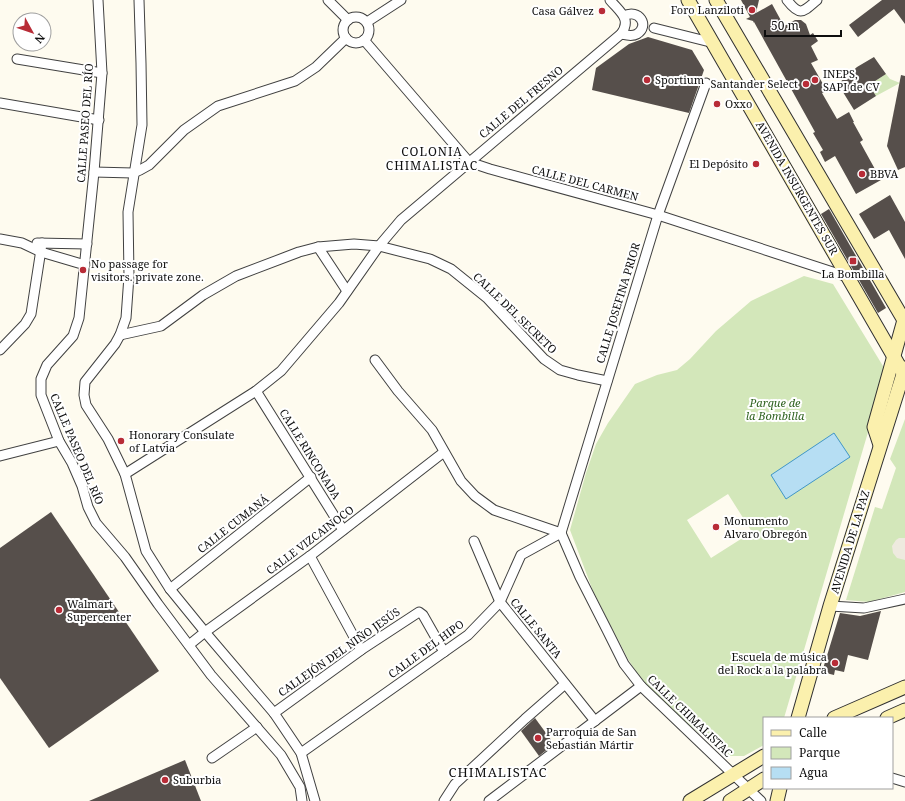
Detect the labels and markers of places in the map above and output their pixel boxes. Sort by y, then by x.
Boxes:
place label: Foro Lanziloti [671,2,744,17]
place label: Casa Gálvez [532,3,594,18]
marker: Foro Lanziloti [747,5,757,15]
marker: Casa Gálvez [597,6,607,16]
place label: INEPS, SAPI de CV [823,66,880,94]
place label: Sportium [655,72,705,87]
marker: Sportium [642,75,652,85]
marker: INEPS, SAPI de CV [810,75,820,85]
place label: Santander Select [710,76,798,91]
marker: Santander Select [801,79,811,89]
place label: Oxxo [725,96,752,111]
marker: Oxxo [712,99,722,109]
place label: El Depósito [689,156,748,171]
marker: El Depósito [751,159,761,169]
place label: BBVA [870,166,898,181]
marker: BBVA [857,169,867,179]
place label: No passage for visitors. private zone. [91,256,204,284]
marker: La Bombilla [848,256,858,266]
marker: No passage for visitors. private zone. [78,265,88,275]
place label: La Bombilla [821,266,885,281]
place label: Honorary Consulate of Latvia [129,427,235,455]
marker: Honorary Consulate of Latvia [116,436,126,446]
place label: Monumento Alvaro Obregón [724,513,807,541]
marker: Monumento Alvaro Obregón [711,522,721,532]
place label: Walmart Supercenter [67,596,132,624]
marker: Walmart Supercenter [54,605,64,615]
place label: Escuela de música del Rock a la palabra [718,649,827,677]
marker: Escuela de música del Rock a la palabra [830,658,840,668]
place label: Parroquia de San Sebastián Mártir [546,724,637,752]
marker: Parroquia de San Sebastián Mártir [533,733,543,743]
place label: Suburbia [173,772,221,787]
marker: Suburbia [160,775,170,785]

